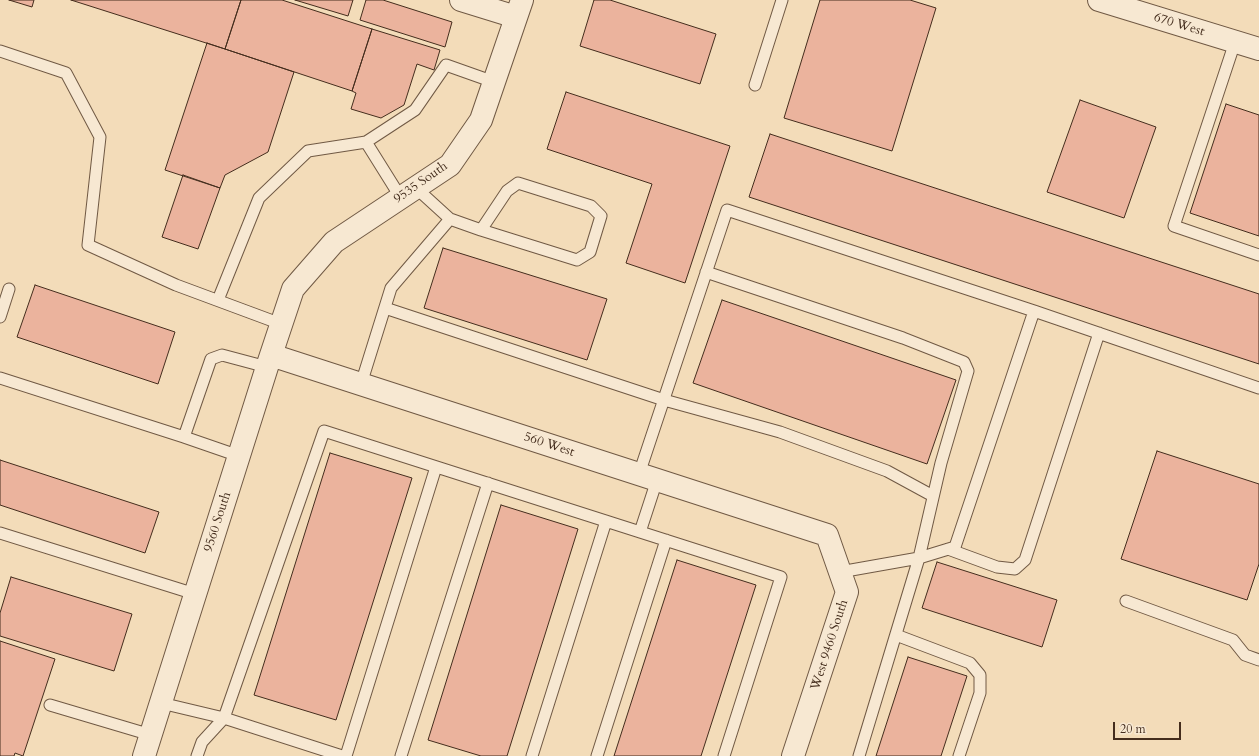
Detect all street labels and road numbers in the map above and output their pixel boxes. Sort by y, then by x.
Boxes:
street label: 670 West [1152,10,1206,40]
street label: 9535 South [391,159,451,207]
street label: 560 West [522,430,576,460]
street label: 9560 South [201,490,235,554]
street label: West 9460 South [808,598,852,692]

